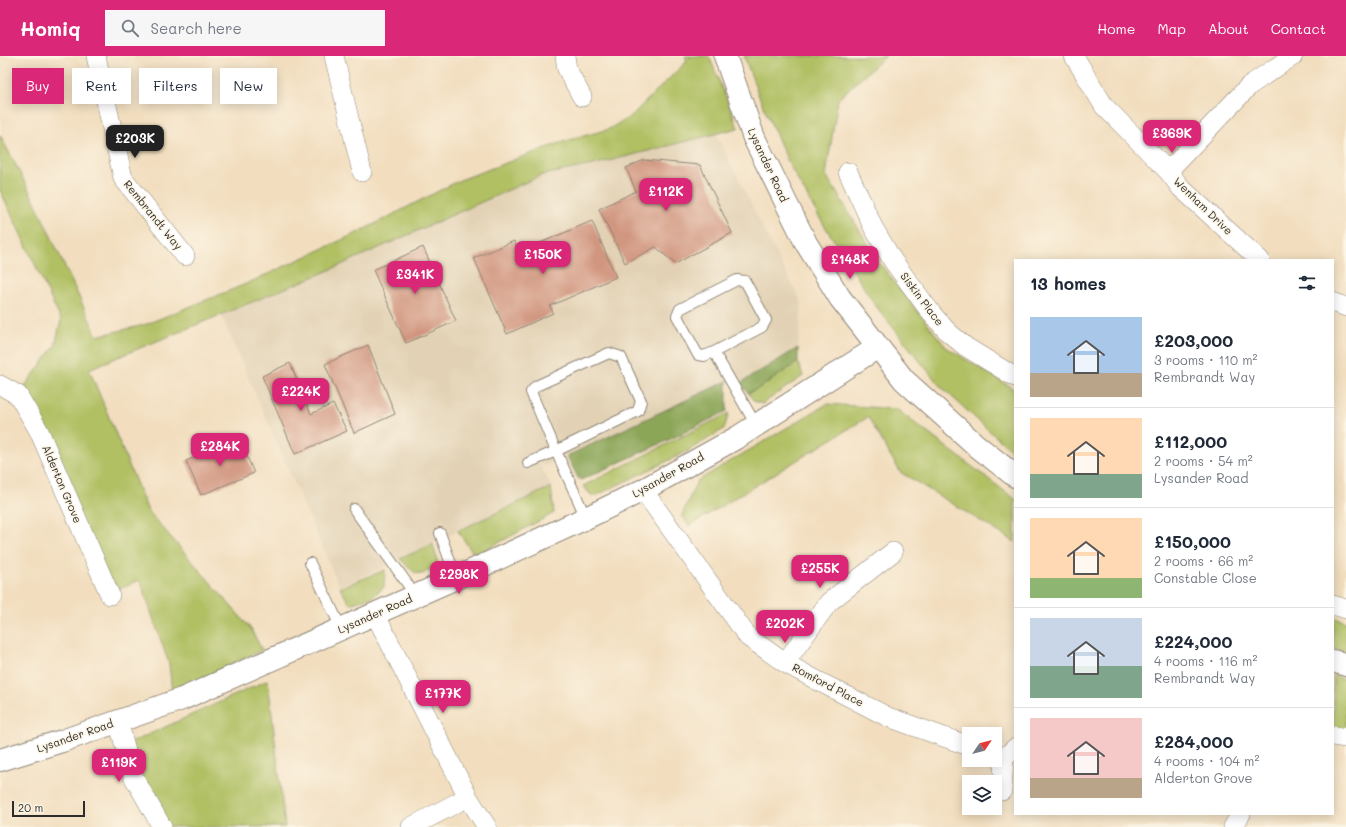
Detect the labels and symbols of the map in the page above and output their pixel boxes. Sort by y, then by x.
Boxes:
pin: £369K [1144,120,1200,154]
pin: £203K [107,125,163,159]
street label: Lysander Road [745,125,792,204]
street label: Wenham Drive [1170,174,1236,238]
street label: Rembrandt Way [121,177,186,253]
pin: £112K [638,178,694,212]
pin: £150K [515,241,571,275]
pin: £148K [822,246,878,280]
pin: £341K [387,261,443,295]
street label: Siskin Place [897,269,948,329]
pin: £224K [273,378,329,412]
pin: £284K [192,433,248,467]
street label: Alderton Grove [39,442,86,525]
street label: Lysander Road [629,449,706,501]
pin: £255K [792,555,848,589]
pin: £298K [431,561,487,595]
street label: Lysander Road [335,590,414,637]
pin: £202K [757,610,813,644]
street label: Romford Place [790,659,867,710]
pin: £177K [415,680,471,714]
street label: Lysander Road [35,715,115,756]
north arrow [962,727,1002,767]
pin: £119K [91,749,147,783]
scale bar [12,799,85,818]

